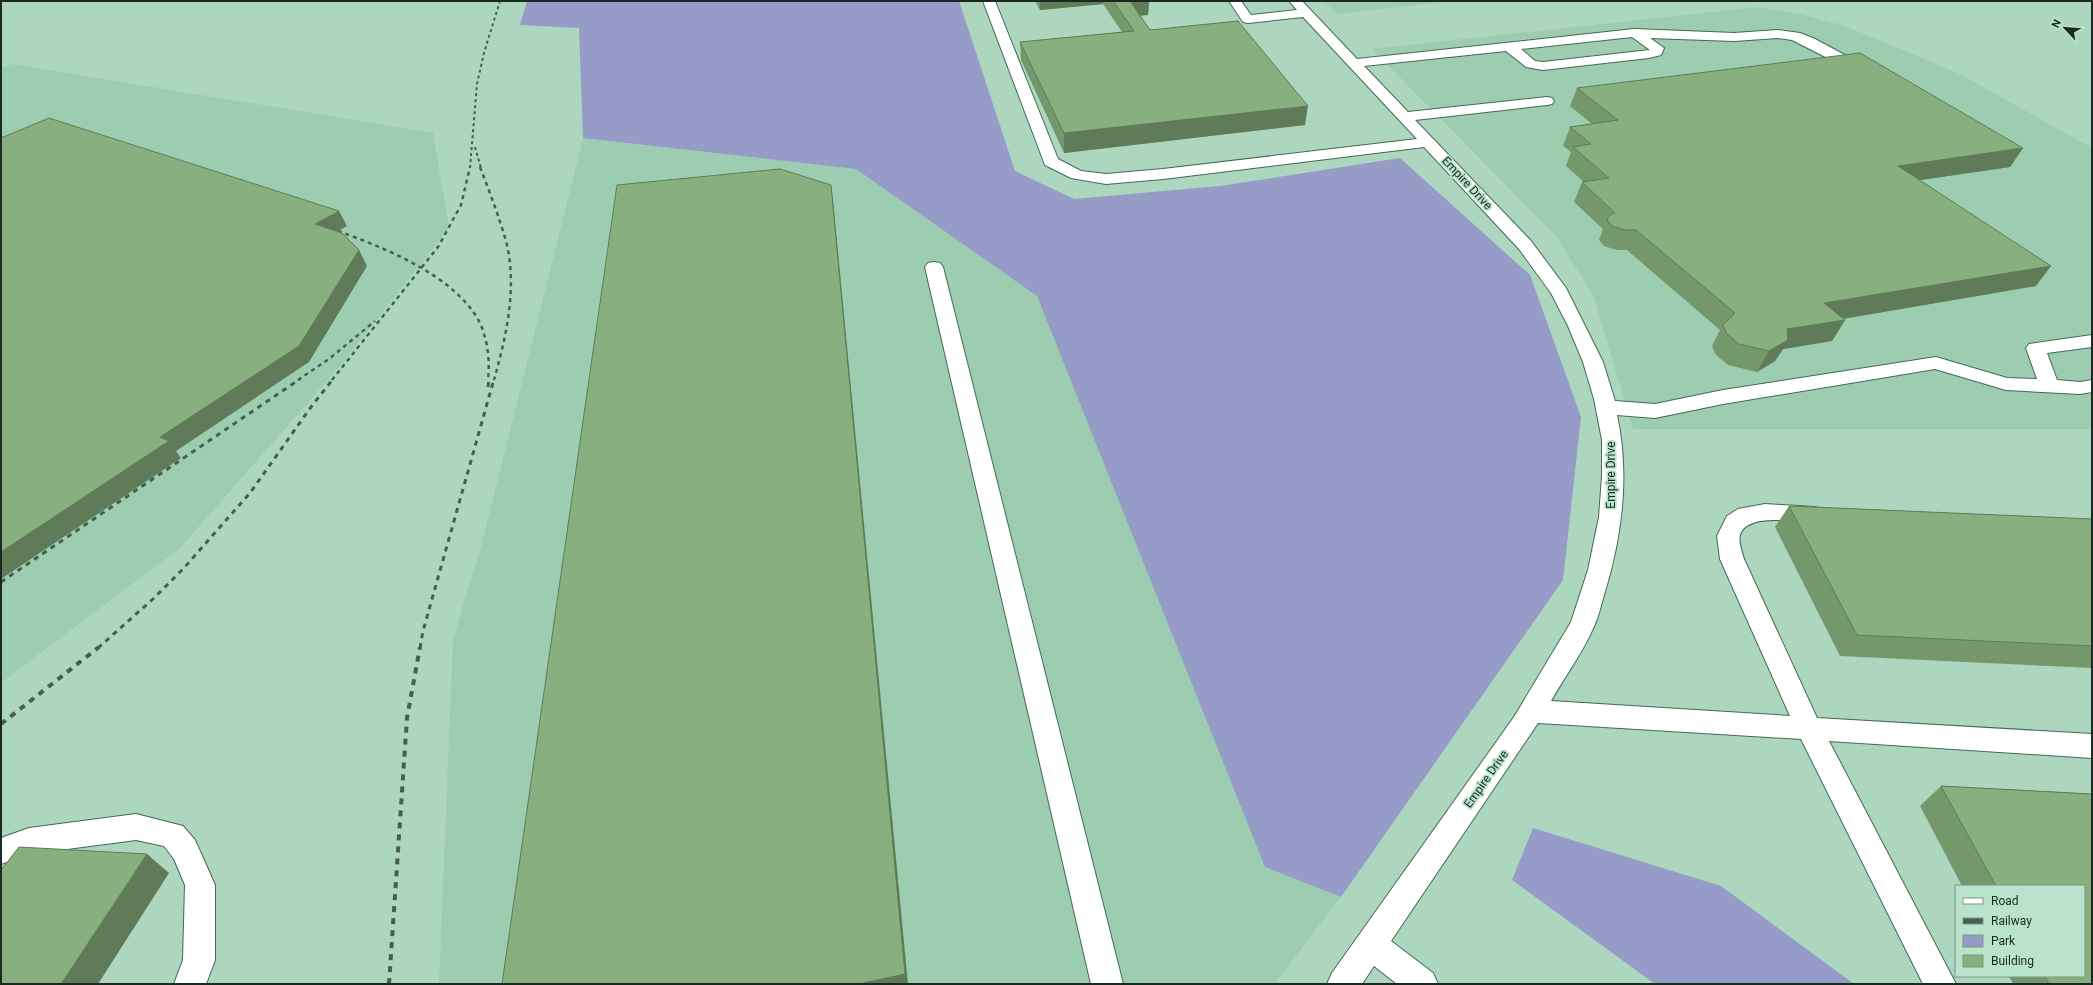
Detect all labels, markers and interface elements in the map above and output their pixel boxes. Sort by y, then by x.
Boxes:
north arrow [2045,8,2085,48]
text: N [2049,17,2064,30]
street label: Empire Drive [1439,154,1495,212]
street label: Empire Drive [1604,441,1618,509]
street label: Empire Drive [1461,747,1511,811]
legend [1955,885,2085,977]
text: Road [1991,894,2019,908]
text: Railway [1991,914,2032,928]
text: Park [1991,934,2016,948]
text: Building [1991,954,2034,968]

